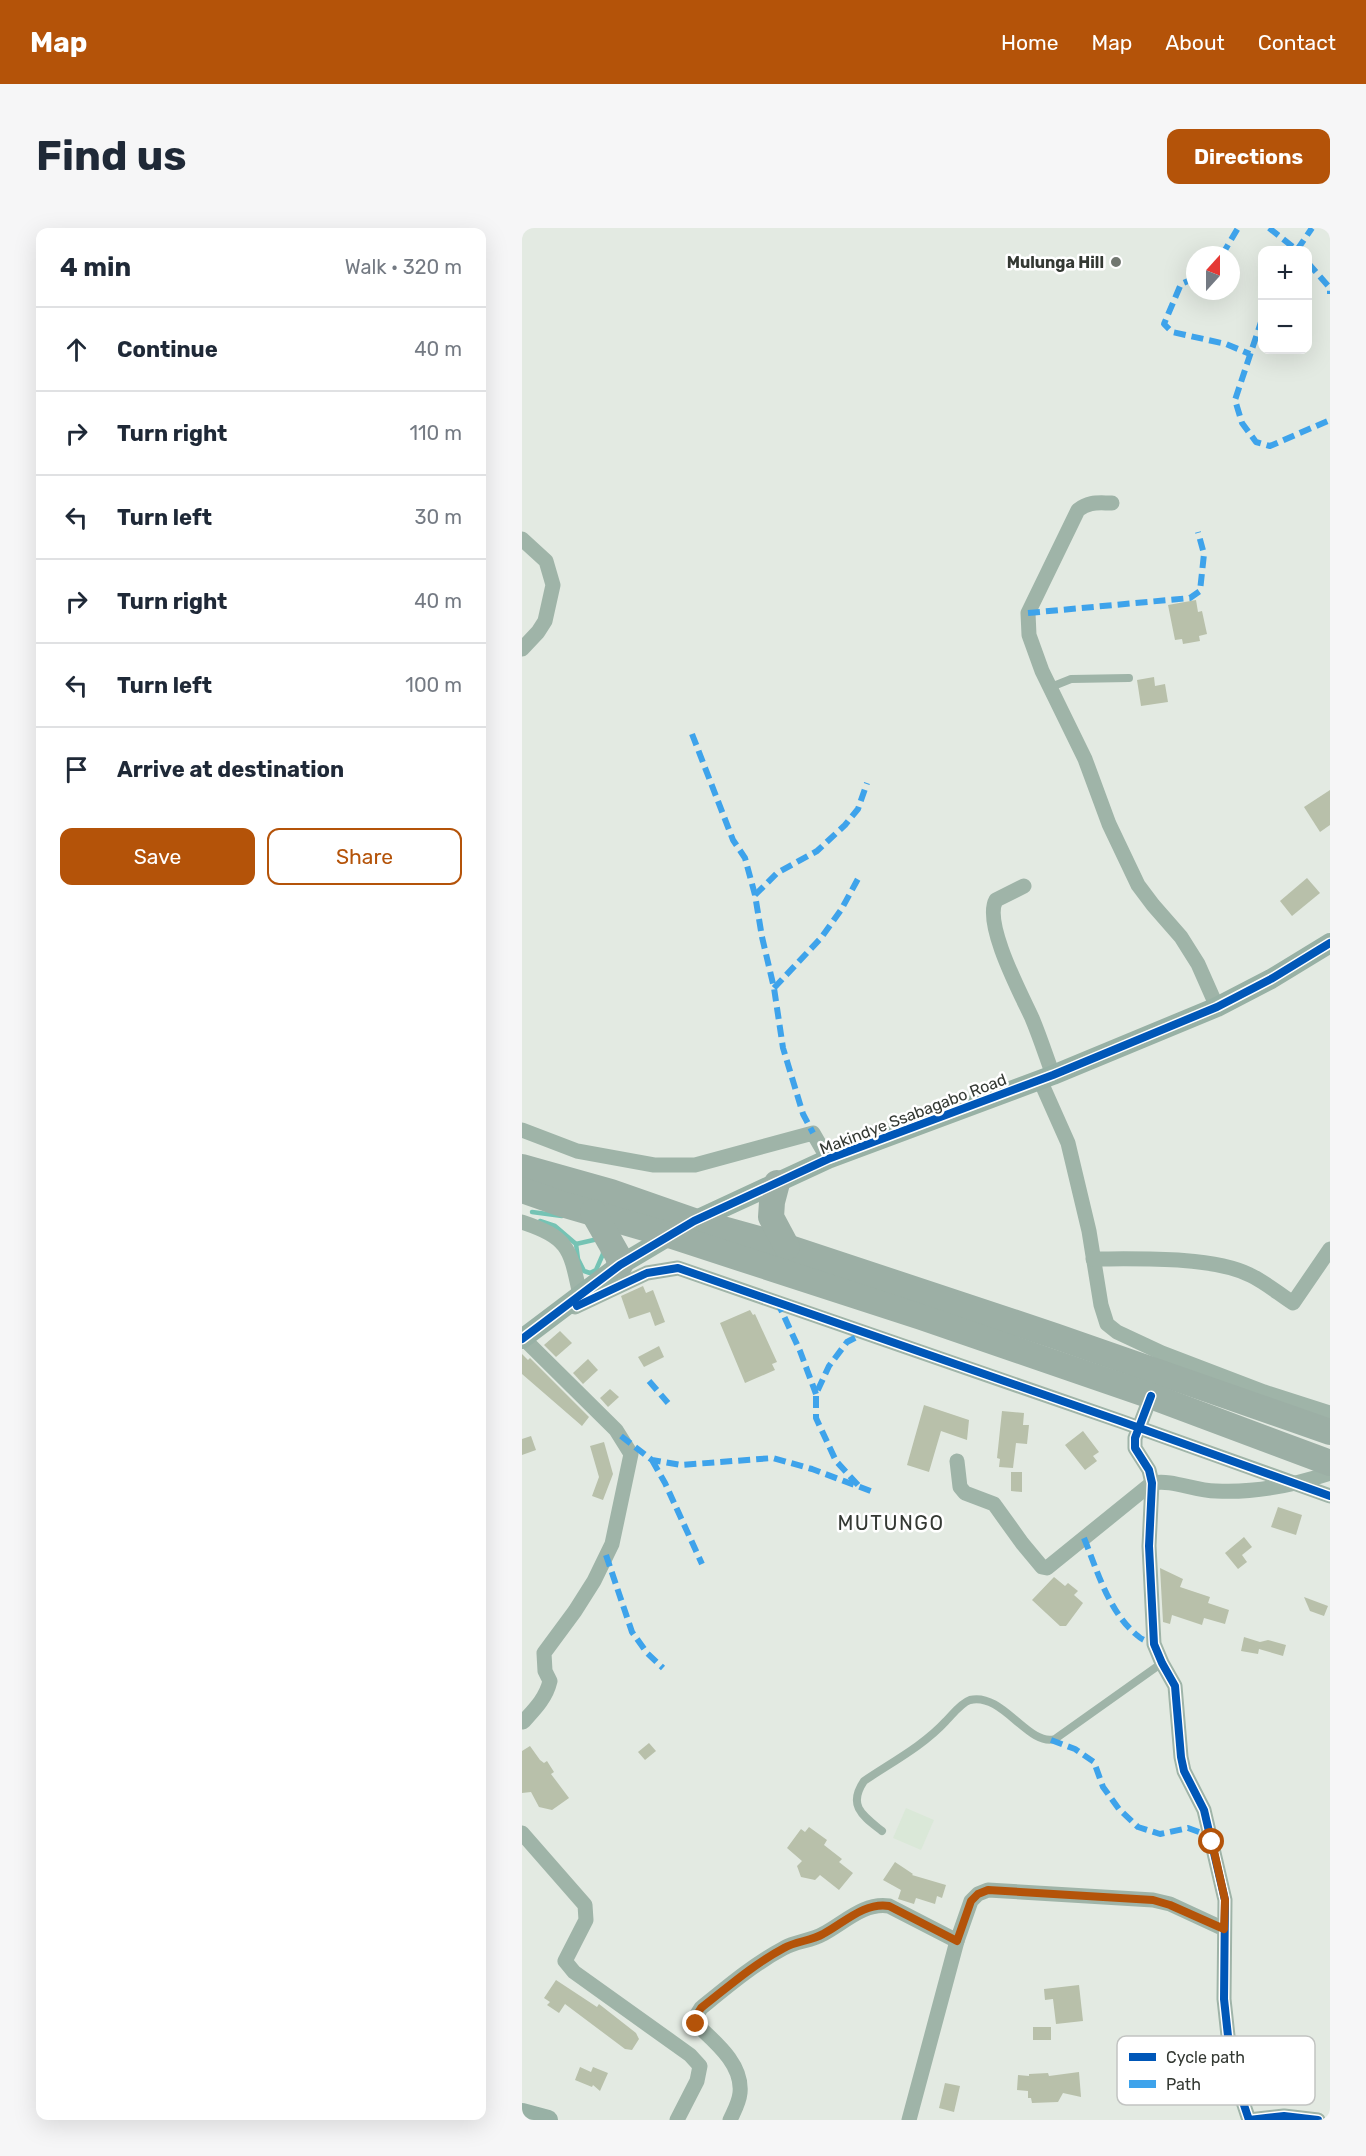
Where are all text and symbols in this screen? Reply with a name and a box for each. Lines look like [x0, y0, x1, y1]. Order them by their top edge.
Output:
text: Map [30, 26, 87, 59]
text: Home [1001, 30, 1058, 55]
text: Map [1091, 30, 1132, 55]
text: About [1165, 30, 1225, 55]
text: Contact [1258, 30, 1336, 55]
button: Directions [1167, 129, 1330, 184]
text: Find us [36, 131, 187, 181]
north arrow [1186, 246, 1240, 300]
map controls [1258, 246, 1312, 354]
button: + [1258, 246, 1312, 300]
text: 4 min [60, 252, 131, 283]
place label: Mulunga Hill [1007, 253, 1104, 272]
text: Walk · 320 m [345, 255, 462, 279]
marker: Mulunga Hill [1109, 255, 1123, 269]
button: − [1258, 300, 1312, 354]
icon: ahead [60, 333, 93, 366]
text: Continue [117, 336, 218, 363]
text: 40 m [414, 337, 462, 361]
icon: right [60, 417, 93, 450]
text: Turn right [117, 420, 227, 447]
text: 110 m [410, 421, 462, 445]
icon: left [60, 501, 93, 534]
text: Turn left [117, 504, 212, 531]
text: 30 m [415, 505, 462, 529]
icon: right [60, 585, 93, 618]
text: Turn right [117, 588, 227, 615]
text: 40 m [414, 589, 462, 613]
icon: left [60, 669, 93, 702]
text: Turn left [117, 672, 212, 699]
text: 100 m [405, 673, 462, 697]
icon: arrive [60, 753, 93, 786]
text: Arrive at destination [117, 756, 344, 783]
button: Save [60, 828, 255, 885]
button: Share [267, 828, 462, 885]
street label: Makindye Ssabagabo Road [817, 1070, 1009, 1158]
district label: MUTUNGO [837, 1511, 945, 1535]
route start [1198, 1828, 1224, 1854]
route end [682, 2010, 708, 2036]
legend [1117, 2036, 1315, 2105]
text: Cycle path [1166, 2048, 1245, 2067]
text: Path [1166, 2075, 1201, 2094]

